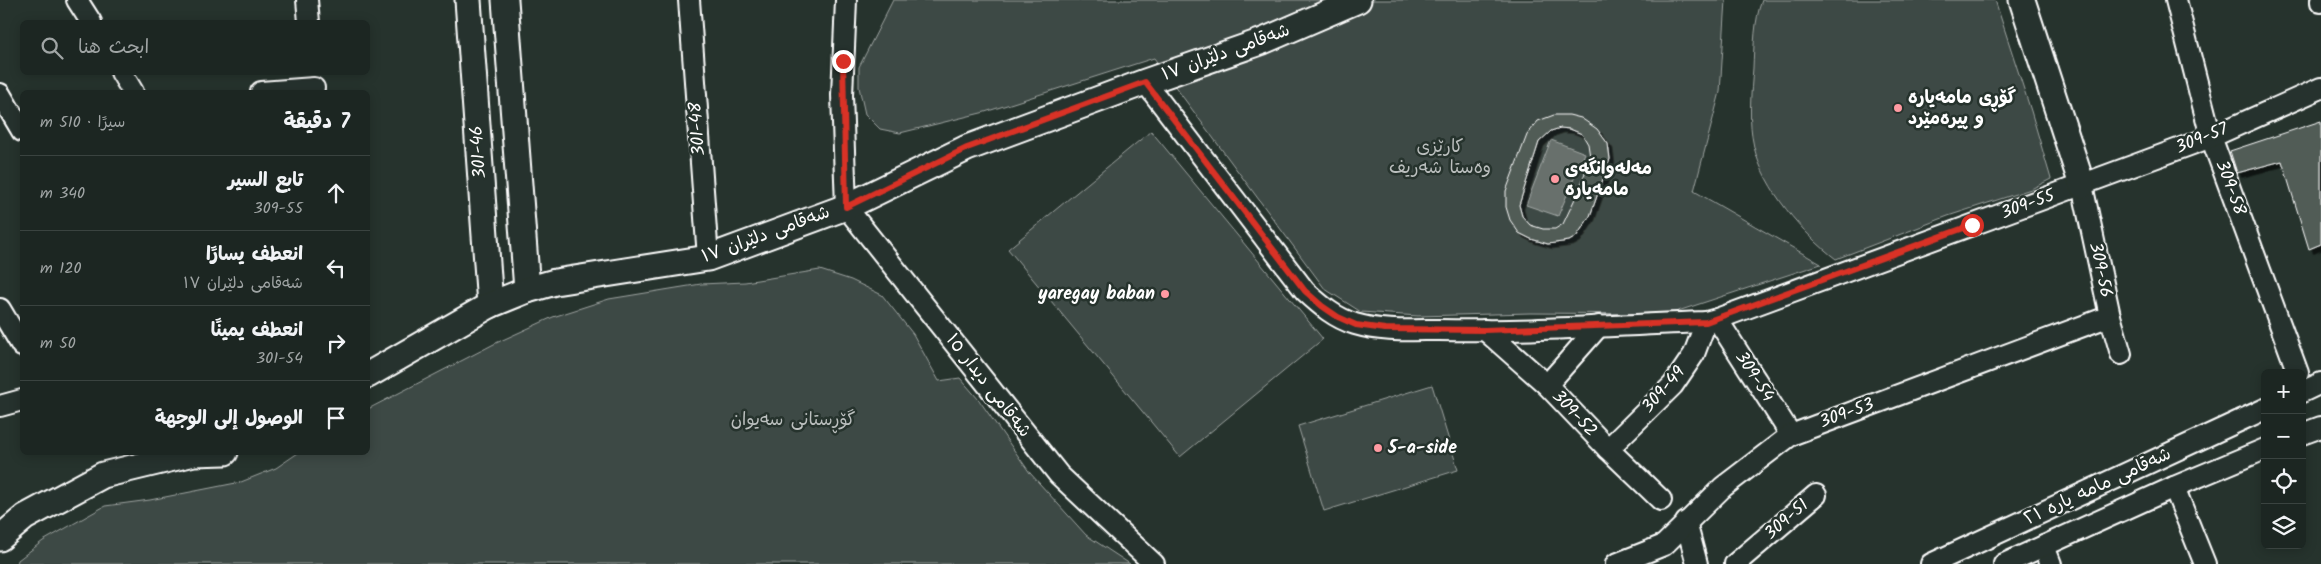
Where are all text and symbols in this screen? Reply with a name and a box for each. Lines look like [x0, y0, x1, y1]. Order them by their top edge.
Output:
street label: شەقامی دلێران ١٧ [1158, 16, 1294, 90]
search box [20, 20, 370, 75]
text: ابحث هنا [78, 33, 149, 63]
icon: search [38, 34, 66, 62]
route end [832, 50, 855, 73]
place label: گۆڕی مامەیارە و پیرەمێرد [1908, 84, 2016, 134]
street label: 301-48 [682, 101, 714, 157]
marker: گۆڕی مامەیارە و پیرەمێرد [1892, 102, 1904, 114]
text: 7 دقيقة [284, 106, 350, 139]
text: سيرًا · 510 m [40, 110, 125, 135]
street label: 309-57 [2171, 115, 2233, 163]
street label: 301-46 [463, 124, 495, 180]
park label: کارێزی وەستا شەریف [1389, 133, 1491, 183]
place label: مەلەوانگەی مامەیارە [1565, 155, 1652, 205]
street label: 309-58 [2207, 156, 2253, 220]
text: تابع السير [228, 166, 303, 196]
marker: مەلەوانگەی مامەیارە [1549, 173, 1561, 185]
icon: ahead [322, 179, 350, 207]
text: 340 m [40, 181, 85, 206]
street label: 309-55 [1997, 181, 2060, 228]
text: 309-55 [254, 196, 303, 221]
street label: شەقامی دلێران ١٧ [698, 198, 834, 272]
route start [1961, 214, 1984, 237]
text: انعطف يسارًا [206, 240, 303, 270]
street label: 309-56 [2080, 240, 2120, 300]
icon: left [322, 254, 350, 282]
text: 120 m [40, 256, 82, 281]
text: شەقامی دلێران ١٧ [183, 271, 303, 296]
place label: yaregay baban [1037, 280, 1155, 309]
marker: yaregay baban [1159, 288, 1171, 300]
text: انعطف يمينًا [211, 316, 303, 346]
street label: شەقامی دیدار ١٥ [938, 328, 1038, 444]
icon: right [322, 329, 350, 357]
text: 50 m [40, 331, 76, 356]
text: 301-54 [256, 346, 303, 371]
street label: 309-54 [1727, 346, 1781, 408]
street label: 309-49 [1635, 360, 1693, 420]
map controls [2261, 369, 2306, 549]
button: + [2261, 369, 2306, 414]
street label: 309-52 [1544, 383, 1604, 445]
street label: 309-53 [1816, 391, 1878, 437]
text: الوصول إلى الوجهة [155, 404, 303, 434]
icon: arrive [322, 404, 350, 432]
park label: گۆڕستانی سەیوان [731, 406, 856, 435]
button: − [2261, 414, 2306, 459]
place label: 5-a-side [1387, 434, 1457, 463]
street label: شەقامی مامە یارە ٢١ [2020, 440, 2176, 534]
marker: 5-a-side [1372, 442, 1384, 454]
button: locate [2261, 459, 2306, 504]
street label: 309-51 [1758, 492, 1816, 548]
button: layers [2261, 504, 2306, 549]

